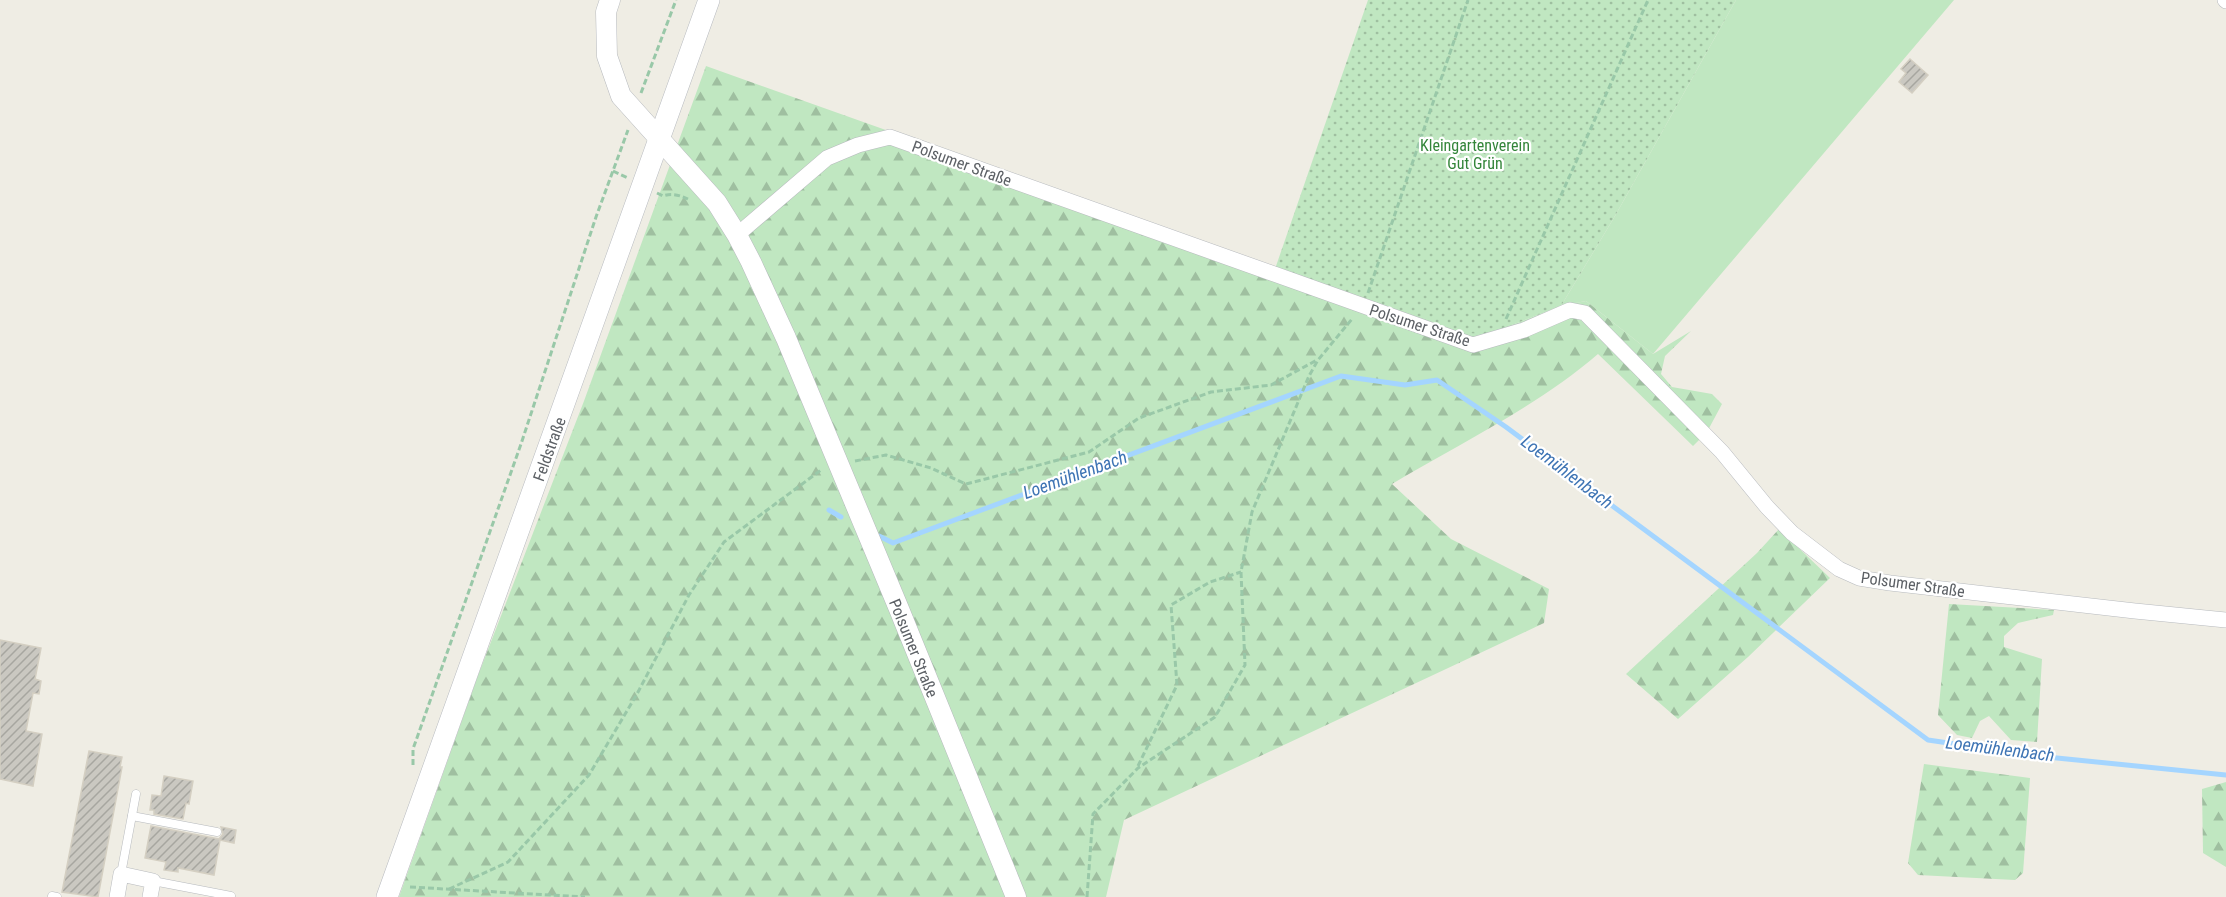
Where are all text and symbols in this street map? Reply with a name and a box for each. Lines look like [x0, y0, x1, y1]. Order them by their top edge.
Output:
park label: Kleingartenverein Gut Grün [1420, 136, 1530, 173]
street label: Polsumer Straße [909, 137, 1014, 190]
street label: Polsumer Straße [1367, 300, 1473, 351]
street label: Feldstraße [529, 415, 570, 484]
water label: Loemühlenbach [1517, 430, 1617, 513]
water label: Loemühlenbach [1020, 446, 1130, 503]
street label: Polsumer Straße [1860, 568, 1966, 601]
street label: Polsumer Straße [885, 596, 942, 700]
water label: Loemühlenbach [1944, 731, 2056, 766]

